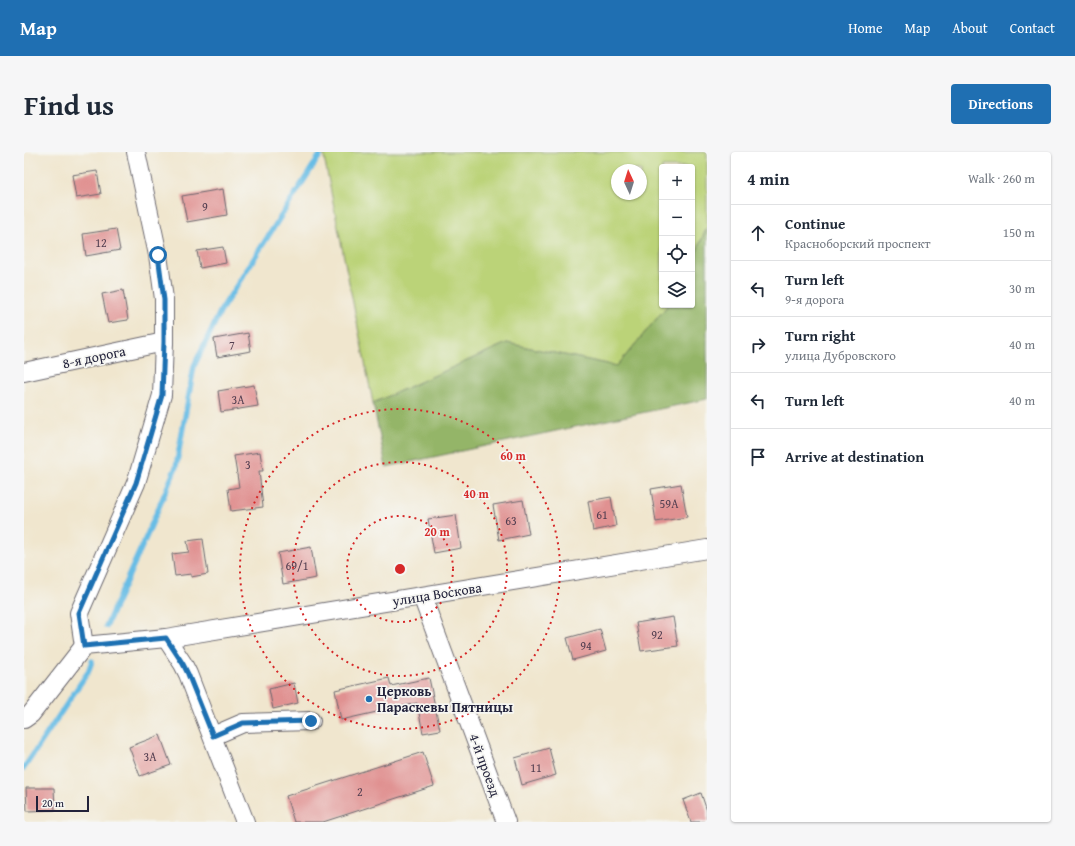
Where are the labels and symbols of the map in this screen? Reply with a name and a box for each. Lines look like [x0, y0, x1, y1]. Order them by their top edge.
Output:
north arrow [611, 164, 647, 200]
house number: 9 [202, 198, 208, 215]
house number: 12 [95, 234, 107, 251]
route start [149, 246, 167, 264]
house number: 7 [229, 337, 235, 354]
street label: 8-я дорога [61, 341, 128, 373]
house number: 3А [231, 391, 245, 408]
text: 60 m [500, 447, 526, 464]
house number: 3 [245, 456, 251, 473]
text: 40 m [463, 485, 489, 502]
house number: 59А [660, 495, 679, 512]
house number: 61 [596, 506, 608, 523]
house number: 63 [505, 512, 517, 529]
text: 20 m [424, 523, 450, 540]
house number: 69/1 [286, 557, 309, 574]
centre of rings [393, 562, 407, 576]
street label: улица Воскова [390, 577, 483, 611]
house number: 92 [651, 626, 663, 643]
house number: 94 [580, 637, 592, 654]
place label: Церковь Параскевы Пятницы [377, 681, 513, 717]
marker: Церковь Параскевы Пятницы [364, 694, 374, 704]
route end [302, 712, 320, 730]
street label: 4-й проезд [464, 731, 506, 800]
house number: 3А [143, 748, 157, 765]
house number: 11 [530, 759, 542, 776]
house number: 2 [357, 783, 363, 800]
scale bar [36, 794, 89, 813]

